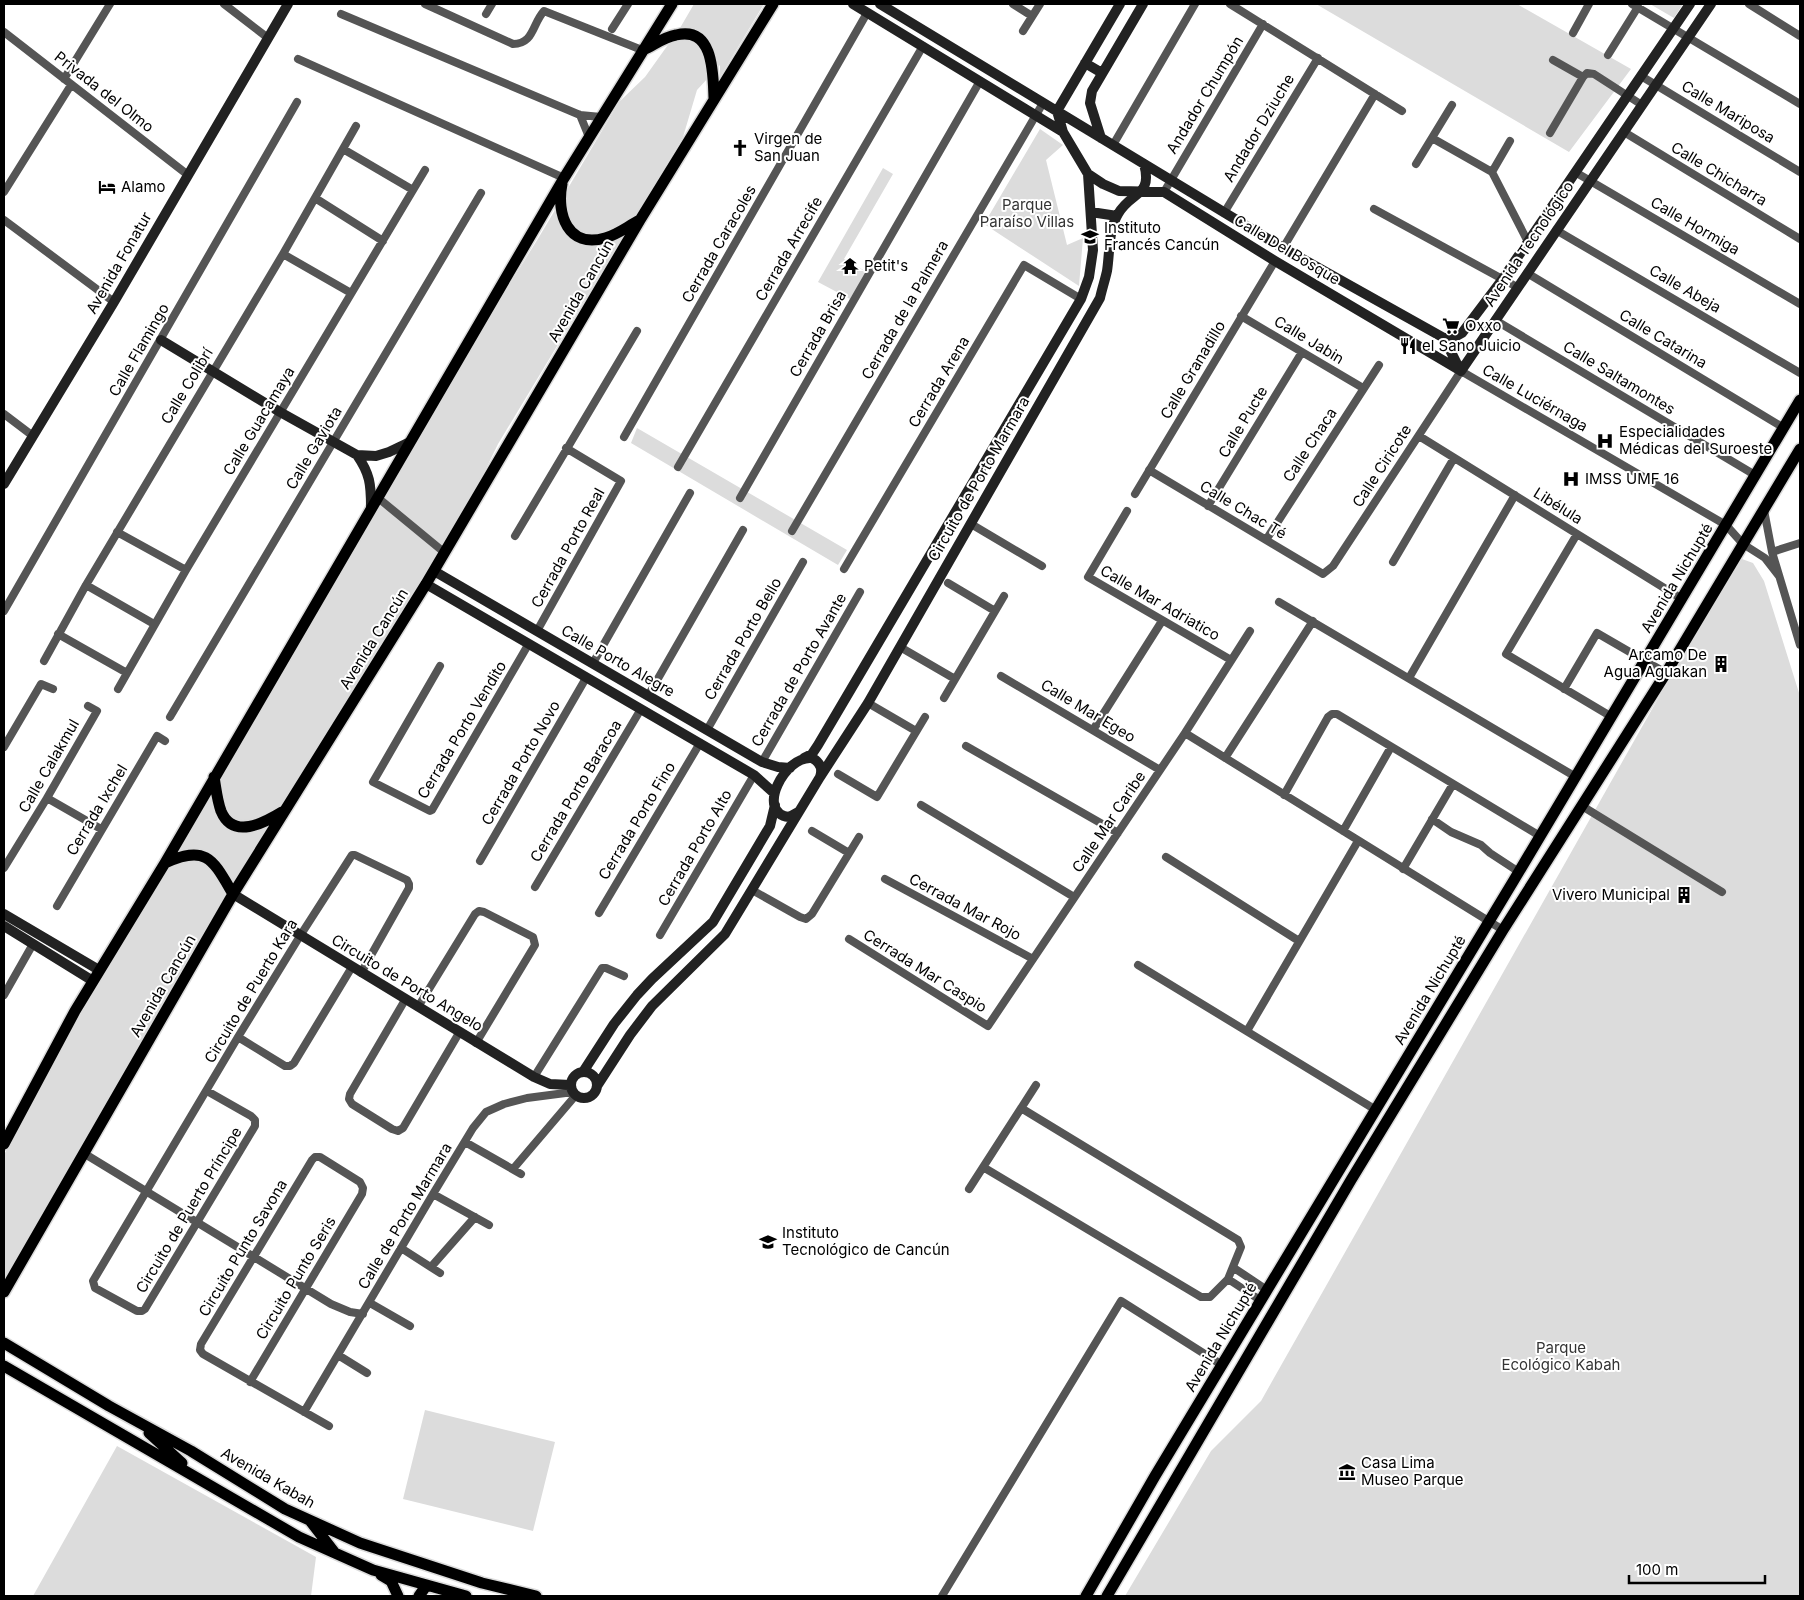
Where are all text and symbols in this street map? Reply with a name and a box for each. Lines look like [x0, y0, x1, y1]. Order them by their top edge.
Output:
street label: Andador Chumpón [1162, 33, 1247, 157]
street label: Privada del Olmo [51, 47, 158, 136]
street label: Andador Dziuche [1219, 70, 1298, 185]
street label: Calle Mariposa [1678, 76, 1778, 147]
place label: Virgen de San Juan [754, 129, 822, 165]
street label: Calle Chicharra [1668, 137, 1771, 210]
church icon: Virgen de San Juan [730, 138, 750, 158]
hotel icon: Alamo [97, 177, 117, 197]
place label: Alamo [121, 177, 166, 196]
street label: Avenida Tecnológico [1480, 177, 1578, 310]
street label: Cerrada Caracoles [677, 181, 760, 306]
street label: Calle Hormiga [1647, 192, 1743, 259]
street label: Cerrada Arrecife [751, 193, 826, 305]
park label: Parque Paraíso Villas [980, 195, 1074, 231]
street label: Avenida Fonatur [82, 208, 156, 317]
street label: Calle Del Bosque [1231, 210, 1344, 289]
place label: Instituto Francés Cancún [1104, 218, 1219, 254]
school or university icon: Instituto Francés Cancún [1080, 227, 1100, 247]
street label: Avenida Cancún [544, 236, 618, 345]
street label: Cerrada de la Palmera [857, 237, 952, 383]
temple icon: Petit's [840, 256, 860, 276]
place label: Petit's [864, 256, 908, 275]
street label: Calle Abeja [1646, 260, 1725, 317]
street label: Cerrada Brisa [785, 287, 850, 381]
street label: Calle Flamingo [104, 300, 173, 400]
street label: Calle Catarina [1616, 305, 1711, 372]
street label: Calle Jabin [1271, 311, 1348, 368]
supermarket icon: Oxxo [1441, 316, 1461, 336]
place label: Oxxo [1465, 316, 1502, 335]
street label: Calle Granadillo [1156, 317, 1229, 422]
street label: Cerrada Arena [904, 333, 973, 431]
restaurant icon: el Sano Juicio [1398, 336, 1418, 356]
place label: el Sano Juicio [1422, 336, 1521, 355]
street label: Calle Saltamontes [1560, 337, 1679, 419]
street label: Calle Colibrí [156, 344, 217, 427]
street label: Calle Luciérnaga [1479, 360, 1591, 435]
street label: Calle Guacamaya [219, 363, 298, 479]
street label: Calle Pucte [1214, 383, 1271, 461]
street label: Circuito de Porto Marmara [924, 393, 1034, 564]
street label: Calle Gaviota [281, 403, 346, 493]
street label: Calle Chaca [1278, 404, 1341, 486]
street label: Calle Ciricote [1348, 421, 1415, 511]
place label: Especialidades Médicas del Suroeste [1619, 422, 1772, 458]
hospital icon: Especialidades Médicas del Suroeste [1595, 431, 1615, 451]
hospital icon: IMSS UMF 16 [1561, 469, 1581, 489]
place label: IMSS UMF 16 [1585, 469, 1679, 488]
street label: Calle Chac Té [1196, 476, 1290, 543]
street label: Libélula [1530, 483, 1586, 528]
street label: Cerrada Porto Real [527, 484, 608, 611]
street label: Avenida Nichupté [1636, 520, 1717, 636]
street label: Calle Mar Adriatico [1097, 561, 1223, 645]
street label: Cerrada Porto Bello [700, 574, 785, 704]
street label: Avenida Cancún [335, 585, 412, 693]
street label: Cerrada de Porto Avante [747, 589, 850, 750]
street label: Calle Porto Alegre [558, 620, 678, 701]
place label: Arcamo De Agua Aguakan [1604, 645, 1707, 681]
building icon: Arcamo De Agua Aguakan [1711, 654, 1731, 674]
street label: Cerrada Porto Vendito [413, 657, 510, 802]
street label: Calle Mar Egeo [1037, 675, 1139, 746]
street label: Cerrada Porto Novo [477, 697, 564, 829]
street label: Calle Calakmul [14, 716, 83, 816]
street label: Cerrada Porto Baracoa [526, 716, 626, 865]
street label: Cerrada Porto Fino [594, 758, 679, 883]
street label: Cerrada Ixchel [62, 761, 131, 859]
street label: Calle Mar Caribe [1068, 767, 1150, 876]
street label: Cerrada Porto Alto [653, 786, 736, 910]
street label: Cerrada Mar Rojo [906, 869, 1025, 944]
place label: Vivero Municipal [1552, 885, 1670, 904]
building icon: Vivero Municipal [1674, 885, 1694, 905]
street label: Circuito de Puerto Kara [200, 915, 301, 1066]
street label: Cerrada Mar Caspio [860, 925, 991, 1016]
street label: Circuito de Porto Angelo [328, 930, 486, 1035]
street label: Avenida Cancún [126, 931, 200, 1040]
street label: Avenida Nichupté [1389, 932, 1470, 1048]
street label: Circuito de Puerto Príncipe [131, 1123, 246, 1296]
street label: Calle de Porto Marmara [353, 1139, 456, 1292]
street label: Circuito Punto Savona [194, 1176, 291, 1320]
street label: Circuito Punto Seris [251, 1213, 340, 1343]
place label: Instituto Tecnológico de Cancún [782, 1223, 950, 1259]
school or university icon: Instituto Tecnológico de Cancún [758, 1232, 778, 1252]
street label: Avenida Nichupté [1180, 1279, 1261, 1395]
park label: Parque Ecológico Kabah [1502, 1338, 1620, 1374]
street label: Avenida Kabah [218, 1443, 319, 1512]
place label: Casa Lima Museo Parque [1361, 1453, 1464, 1489]
museum icon: Casa Lima Museo Parque [1337, 1462, 1357, 1482]
scale bar [1629, 1552, 1765, 1584]
text: 100 m [1636, 1560, 1678, 1579]

